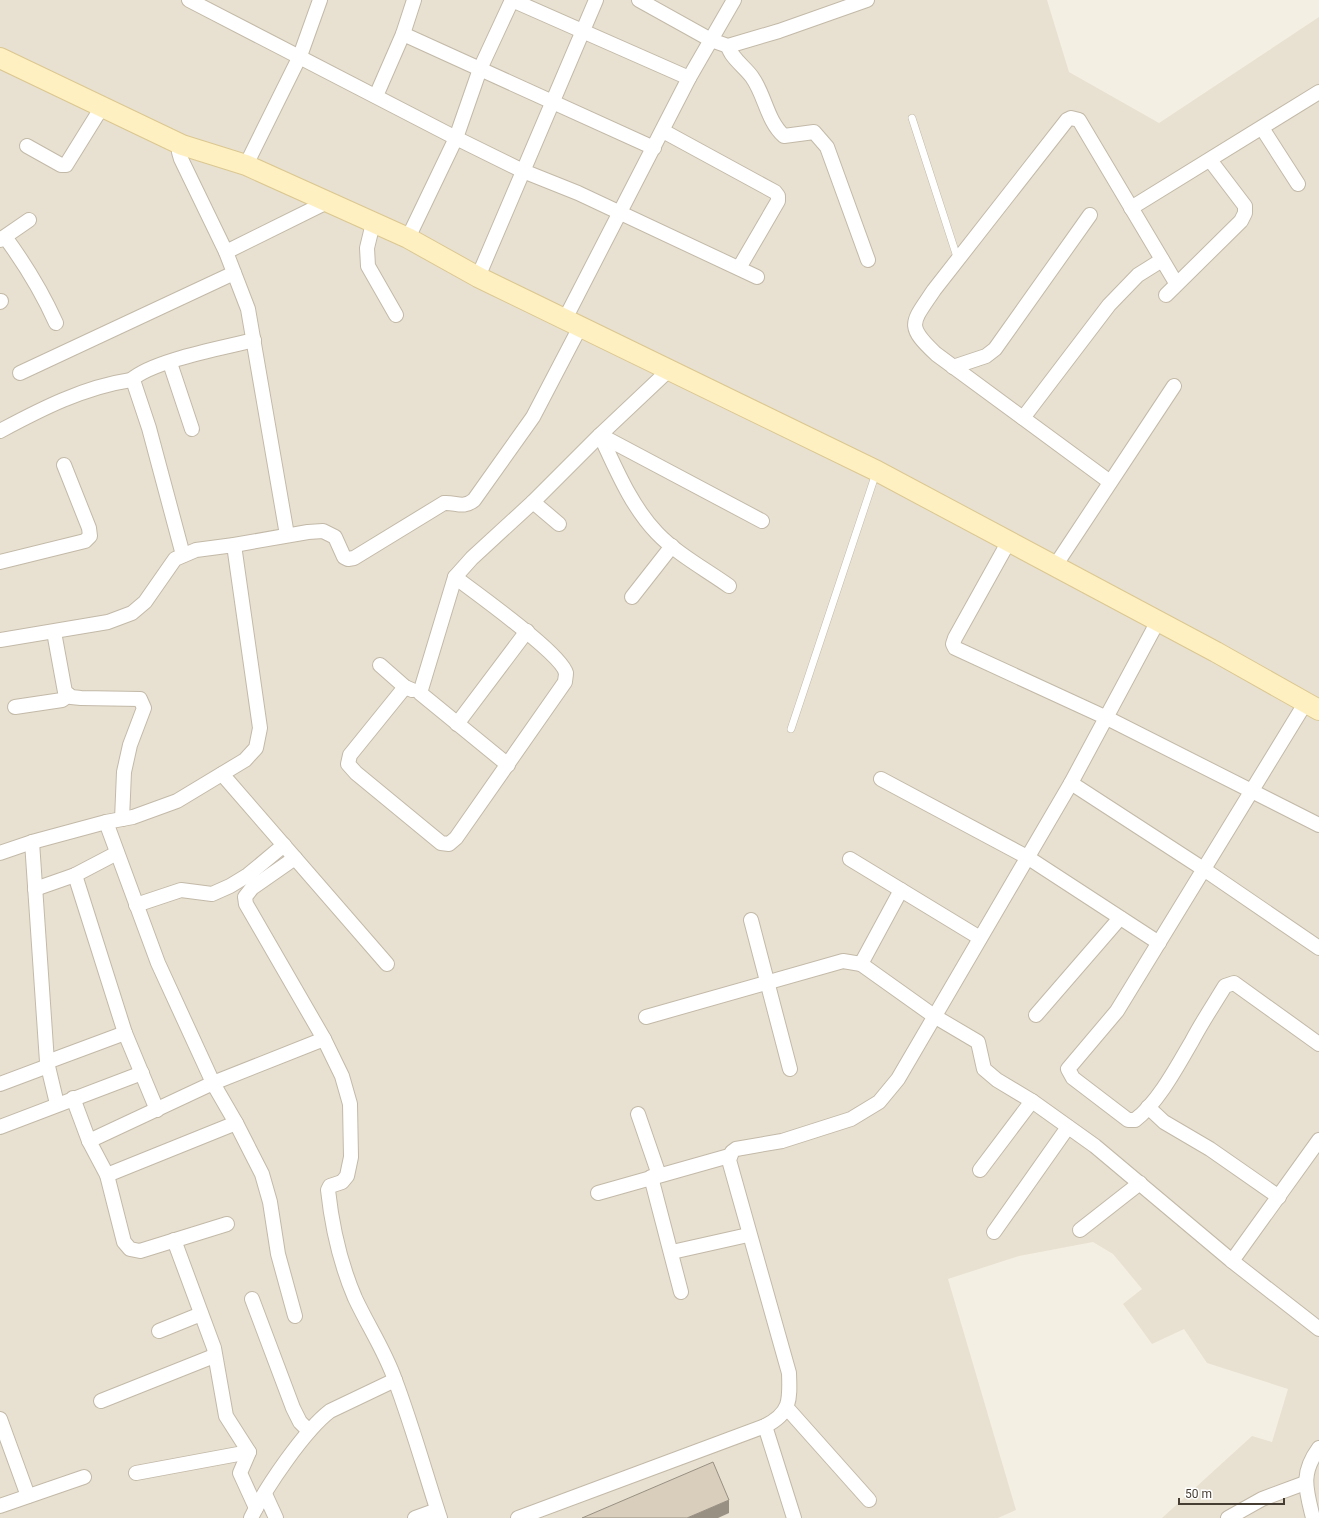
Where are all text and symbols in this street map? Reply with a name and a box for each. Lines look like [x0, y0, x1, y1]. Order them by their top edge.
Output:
scale bar [1179, 1480, 1284, 1506]
text: 50 m [1185, 1487, 1212, 1501]

